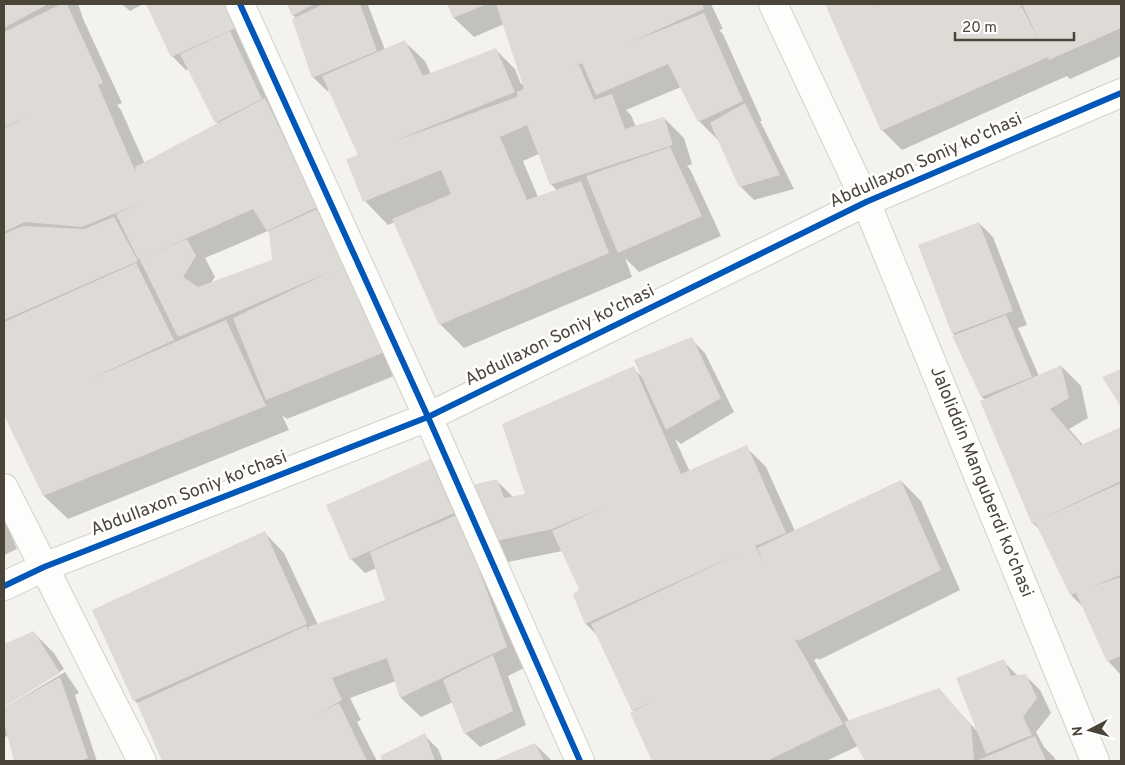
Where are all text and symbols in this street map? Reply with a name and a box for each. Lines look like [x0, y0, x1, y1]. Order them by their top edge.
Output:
scale bar [955, 10, 1074, 42]
text: 20 m [962, 19, 997, 38]
street label: Abdullaxon Soniy ko'chasi [826, 108, 1026, 214]
street label: Abdullaxon Soniy ko'chasi [461, 280, 659, 392]
street label: Jaloliddin Manguberdi ko'chasi [924, 363, 1038, 601]
street label: Abdullaxon Soniy ko'chasi [87, 446, 291, 542]
north arrow [1065, 705, 1115, 755]
text: N [1070, 725, 1088, 737]

